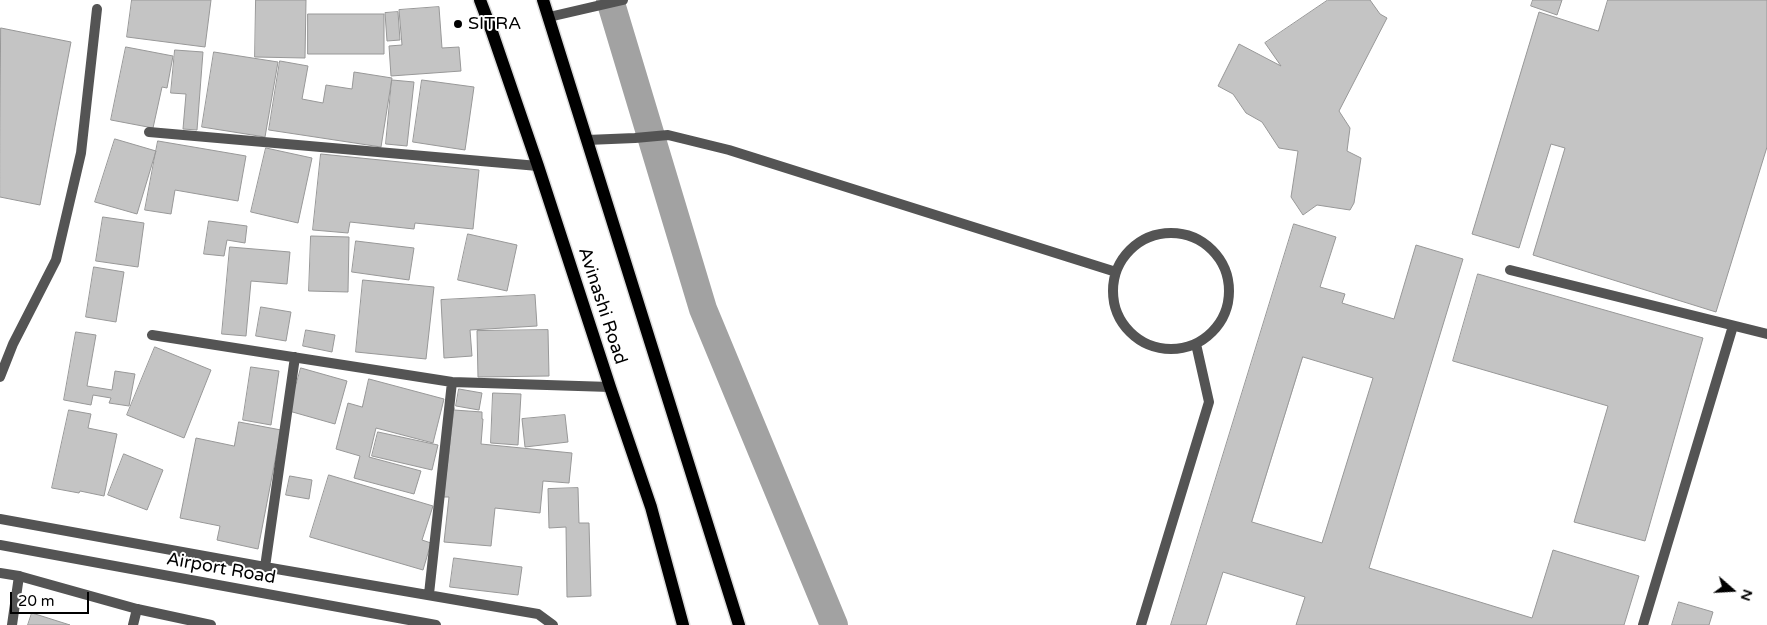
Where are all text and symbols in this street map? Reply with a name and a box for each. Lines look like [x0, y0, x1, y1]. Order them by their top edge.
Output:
place label: SITRA [468, 13, 521, 35]
marker: SITRA [452, 18, 464, 30]
street label: Avinashi Road [573, 245, 631, 367]
street label: Airport Road [165, 549, 277, 589]
north arrow [1707, 565, 1757, 615]
scale bar [12, 582, 91, 614]
text: N [1737, 587, 1757, 603]
text: 20 m [18, 592, 55, 610]

